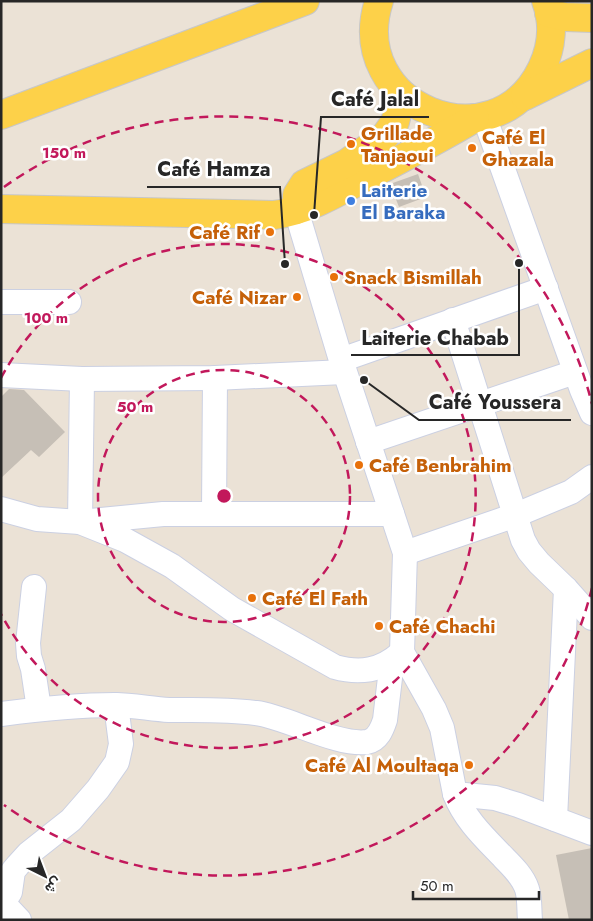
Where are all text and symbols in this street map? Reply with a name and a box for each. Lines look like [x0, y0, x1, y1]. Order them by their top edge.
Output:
callout: Café Jalal [321, 82, 429, 117]
text: Café Jalal [331, 85, 419, 114]
place label: Grillade Tanjaoui [361, 120, 434, 169]
place label: Café El Ghazala [482, 124, 554, 173]
marker: Grillade Tanjaoui [345, 138, 357, 150]
text: 150 m [42, 142, 86, 164]
marker: Café El Ghazala [466, 142, 478, 154]
callout: Café Hamza [147, 152, 280, 187]
text: Café Hamza [157, 155, 271, 184]
place label: Laiterie El Baraka [361, 177, 445, 226]
marker: Laiterie El Baraka [345, 195, 357, 207]
place label: Café Rif [189, 219, 261, 246]
marker: Café Rif [264, 226, 276, 238]
place label: Snack Bismillah [344, 264, 482, 291]
marker: Snack Bismillah [328, 271, 340, 283]
place label: Café Nizar [192, 284, 287, 311]
marker: Café Nizar [291, 291, 303, 303]
text: 100 m [24, 307, 68, 329]
callout: Laiterie Chabab [351, 320, 519, 355]
text: Laiterie Chabab [361, 324, 509, 353]
callout: Café Youssera [419, 385, 571, 420]
text: Café Youssera [429, 388, 561, 417]
text: 50 m [117, 396, 153, 418]
place label: Café Benbrahim [369, 452, 512, 479]
marker: Café Benbrahim [353, 459, 365, 471]
centre of rings [215, 487, 233, 505]
place label: Café El Fath [262, 585, 368, 612]
marker: Café El Fath [246, 592, 258, 604]
place label: Café Chachi [389, 613, 496, 640]
marker: Café Chachi [373, 620, 385, 632]
place label: Café Al Moultaqa [305, 752, 459, 779]
marker: Café Al Moultaqa [463, 759, 475, 771]
north arrow [20, 851, 70, 901]
scale bar [413, 868, 539, 900]
text: ش [41, 873, 67, 899]
text: 50 m [420, 875, 454, 897]

